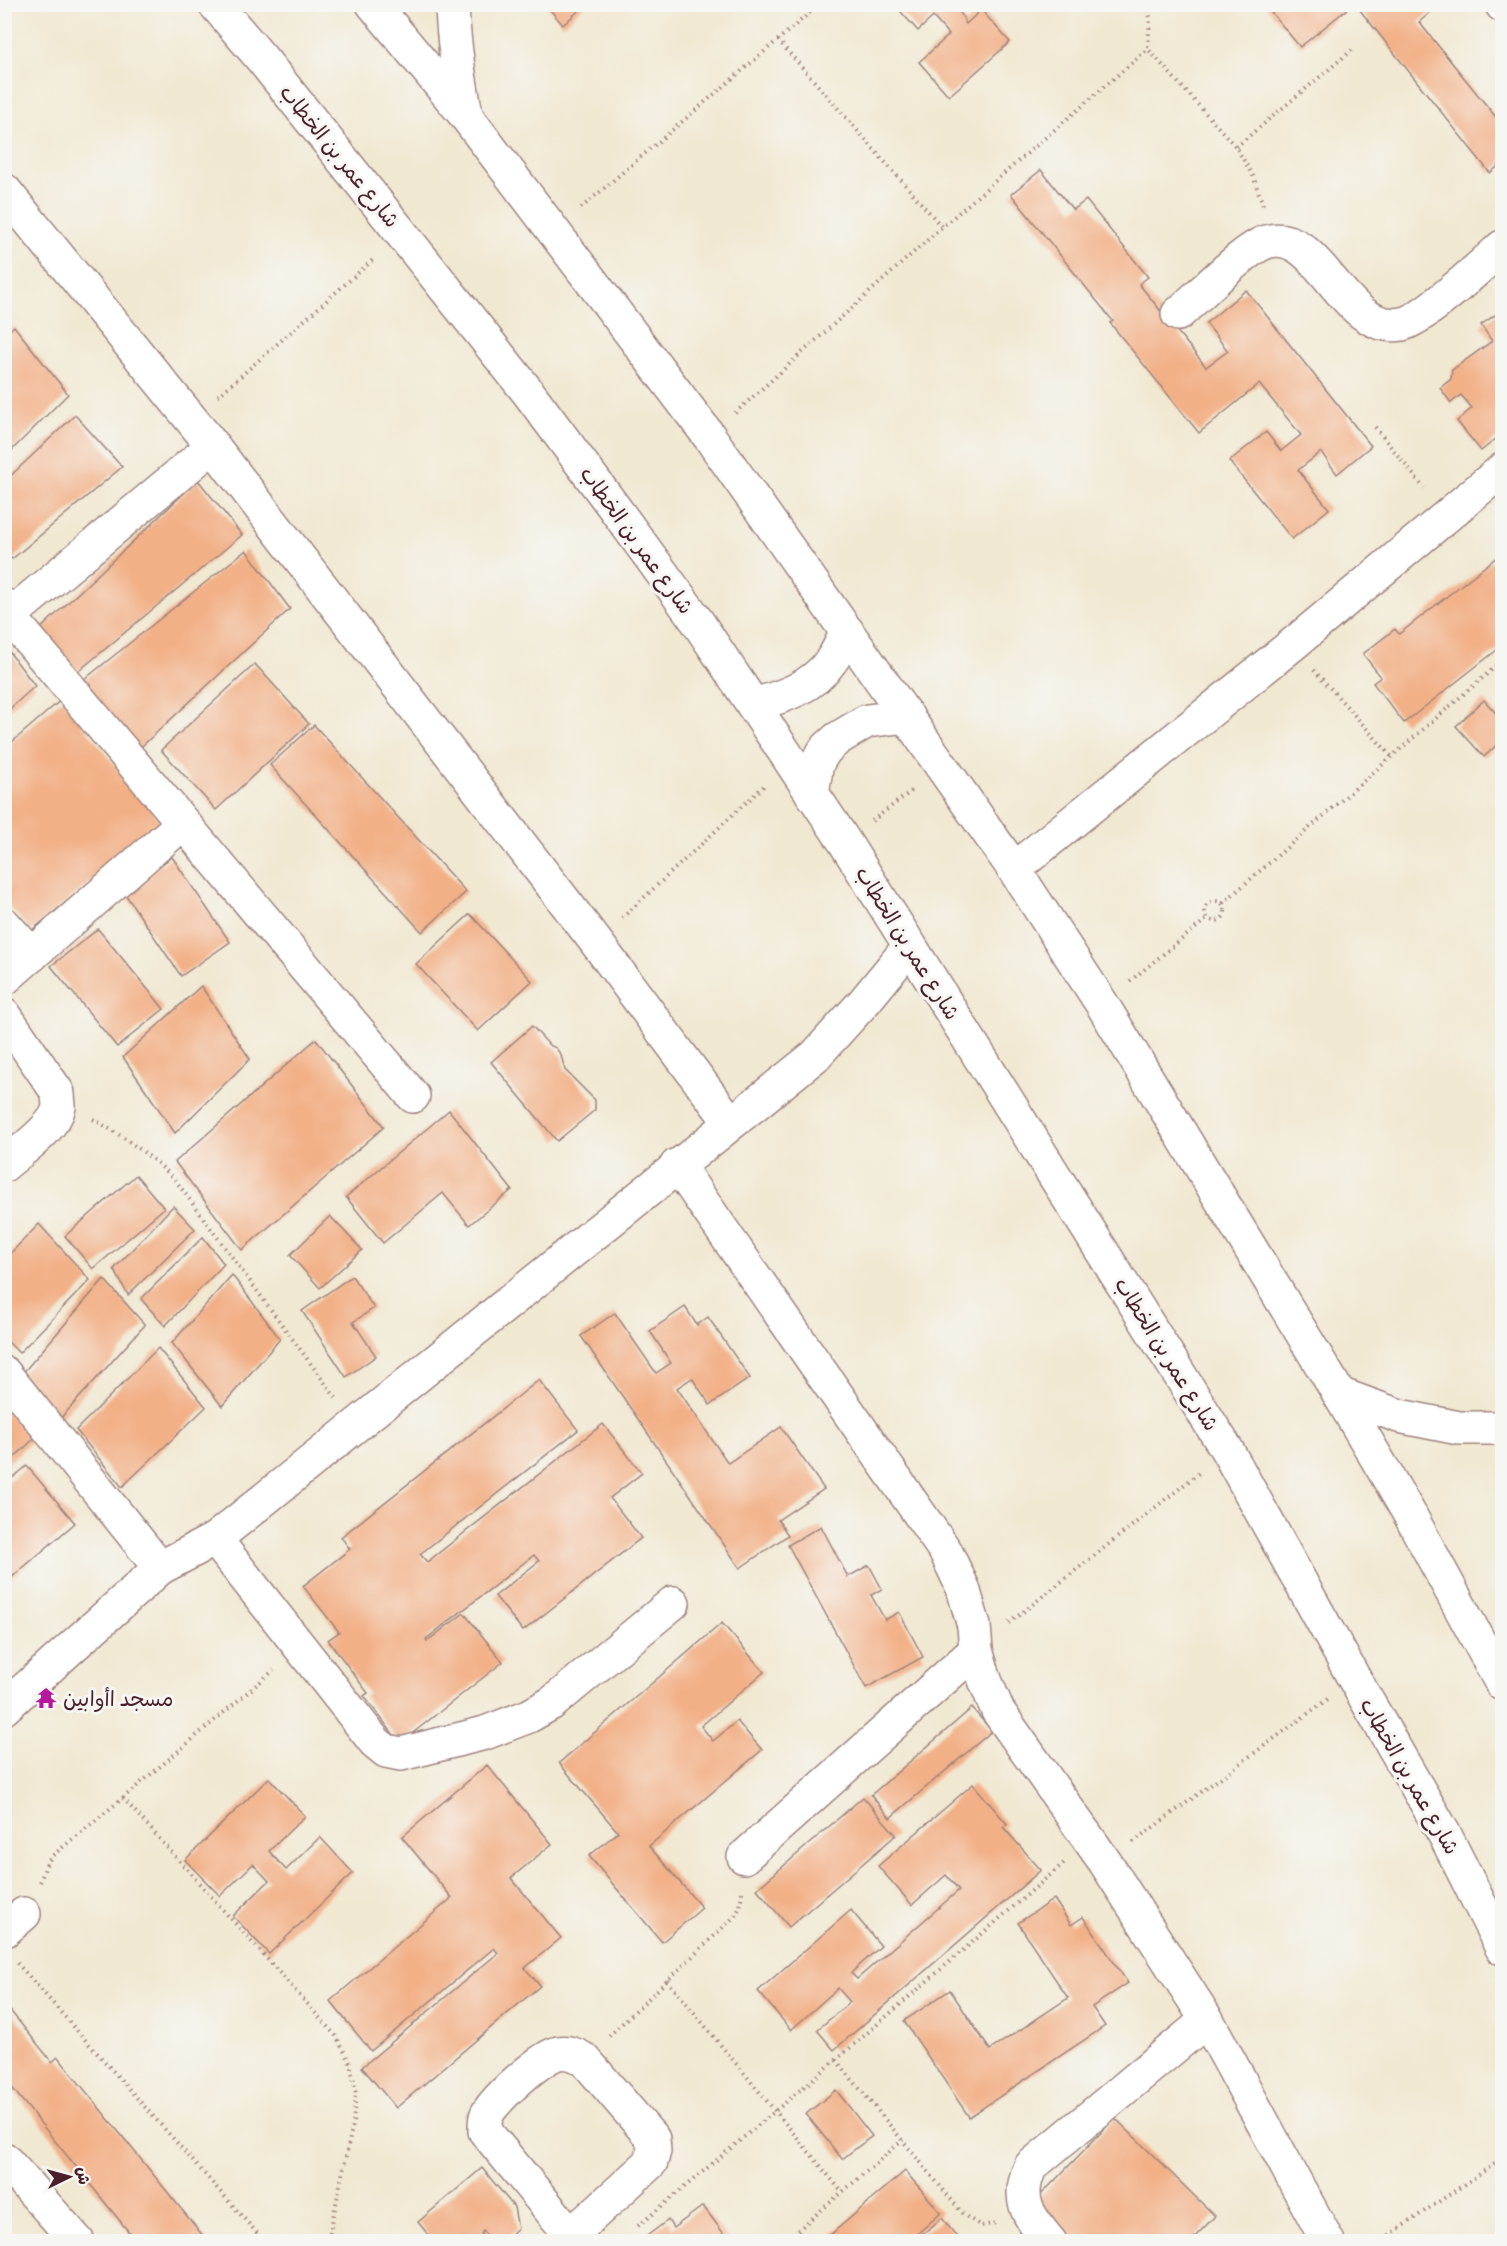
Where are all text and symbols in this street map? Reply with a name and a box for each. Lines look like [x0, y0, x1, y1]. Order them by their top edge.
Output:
street label: شارع عمر بن الخطاب [273, 80, 405, 234]
street label: شارع عمر بن الخطاب [573, 461, 699, 620]
street label: شارع عمر بن الخطاب [848, 862, 965, 1026]
street label: شارع عمر بن الخطاب [1107, 1273, 1224, 1437]
temple icon: مسجد اأوابين [34, 1686, 58, 1710]
place label: مسجد اأوابين [63, 1686, 174, 1713]
street label: شارع عمر بن الخطاب [1353, 1693, 1465, 1860]
north arrow [39, 2147, 99, 2207]
text: ش [73, 2166, 94, 2185]

